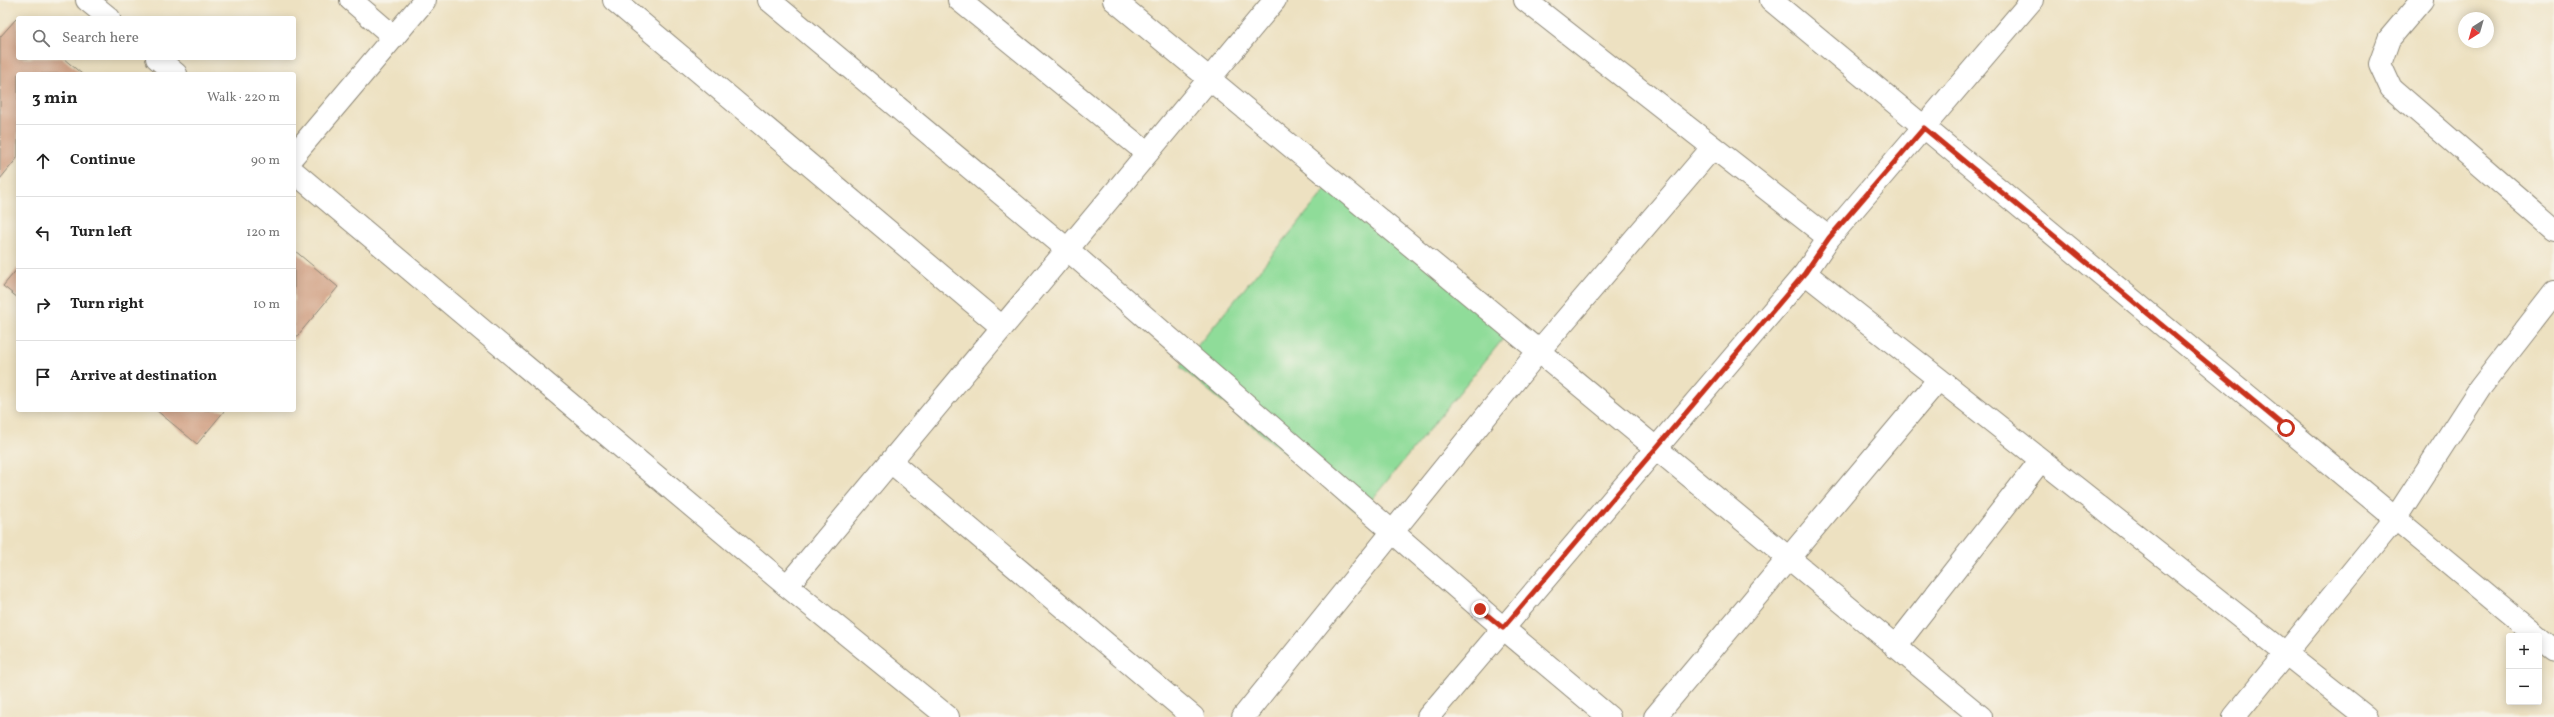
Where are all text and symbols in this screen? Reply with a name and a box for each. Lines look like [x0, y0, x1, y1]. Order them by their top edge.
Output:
north arrow [2458, 12, 2494, 48]
search box [16, 16, 296, 60]
icon: search [30, 27, 52, 49]
text: Search here [62, 28, 139, 49]
text: 3 min [32, 87, 78, 110]
text: Walk · 220 m [207, 89, 280, 107]
icon: ahead [32, 150, 54, 172]
text: Continue [70, 150, 135, 171]
text: 90 m [251, 152, 280, 170]
icon: left [32, 222, 54, 244]
text: Turn left [70, 222, 132, 243]
text: 120 m [246, 224, 280, 242]
icon: right [32, 294, 54, 316]
text: Turn right [70, 294, 144, 315]
text: 10 m [253, 296, 280, 314]
icon: arrive [32, 366, 54, 388]
text: Arrive at destination [70, 366, 217, 387]
route start [2277, 419, 2295, 437]
route end [1471, 600, 1489, 618]
map controls [2506, 633, 2542, 705]
button: + [2506, 633, 2542, 669]
button: − [2506, 669, 2542, 705]

